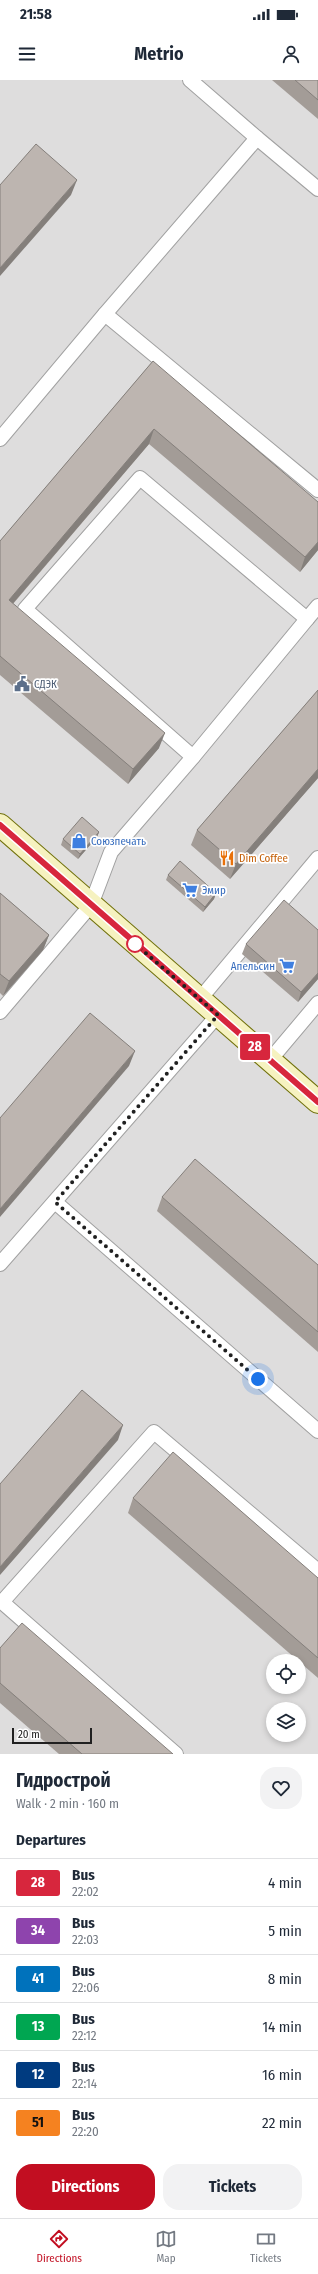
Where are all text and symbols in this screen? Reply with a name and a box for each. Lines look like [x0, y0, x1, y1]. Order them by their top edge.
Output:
text: 21:58 [20, 5, 52, 23]
icon: menu [16, 43, 38, 65]
text: Metrio [134, 43, 184, 65]
icon: person [280, 43, 302, 65]
public building icon: СДЭК [13, 675, 31, 693]
place label: СДЭК [34, 678, 57, 691]
shop icon: Союзпечать [70, 832, 88, 850]
place label: Союзпечать [91, 835, 146, 848]
restaurant icon: Dim Coffee [218, 849, 236, 867]
place label: Dim Coffee [239, 852, 288, 865]
supermarket icon: Эмир [181, 881, 199, 899]
place label: Эмир [202, 884, 226, 897]
unlabelled marker [126, 935, 144, 953]
supermarket icon: Апельсин [278, 957, 296, 975]
place label: Апельсин [231, 960, 275, 973]
line badge: 28 [237, 1034, 273, 1060]
text: 28 [248, 1038, 262, 1055]
your location [248, 1369, 268, 1389]
map controls [266, 1654, 306, 1742]
button: locate [266, 1654, 306, 1694]
button: layers [266, 1702, 306, 1742]
scale bar [12, 1726, 92, 1745]
text: 20 m [18, 1728, 40, 1741]
button: heart [260, 1767, 302, 1809]
text: Гидрострой [16, 1769, 111, 1792]
text: Walk · 2 min · 160 m [16, 1796, 119, 1811]
text: Departures [16, 1831, 86, 1849]
text: Bus [72, 1866, 95, 1884]
text: 28 [31, 1874, 45, 1891]
text: 4 min [268, 1874, 302, 1892]
text: 22:02 [72, 1884, 99, 1899]
text: Bus [72, 1914, 95, 1932]
text: 34 [31, 1922, 45, 1939]
text: 5 min [268, 1922, 302, 1940]
text: 22:03 [72, 1932, 99, 1947]
text: Bus [72, 1962, 95, 1980]
text: 41 [32, 1970, 44, 1987]
text: 8 min [268, 1970, 302, 1988]
text: 22:06 [72, 1980, 99, 1995]
text: Bus [72, 2010, 95, 2028]
text: 13 [32, 2018, 44, 2035]
text: 14 min [262, 2018, 302, 2036]
text: 22:12 [72, 2028, 97, 2043]
text: Bus [72, 2058, 95, 2076]
text: 12 [32, 2066, 44, 2083]
text: 16 min [262, 2066, 302, 2084]
text: 22:14 [72, 2076, 97, 2091]
text: Bus [72, 2106, 95, 2124]
text: 51 [32, 2114, 44, 2131]
text: 22 min [262, 2114, 302, 2132]
text: 22:20 [72, 2124, 99, 2139]
button: Directions [16, 2164, 155, 2210]
button: Tickets [163, 2164, 302, 2210]
tab: Directions [37, 2228, 82, 2265]
tab: Map [155, 2228, 177, 2265]
tab: Tickets [250, 2228, 281, 2265]

